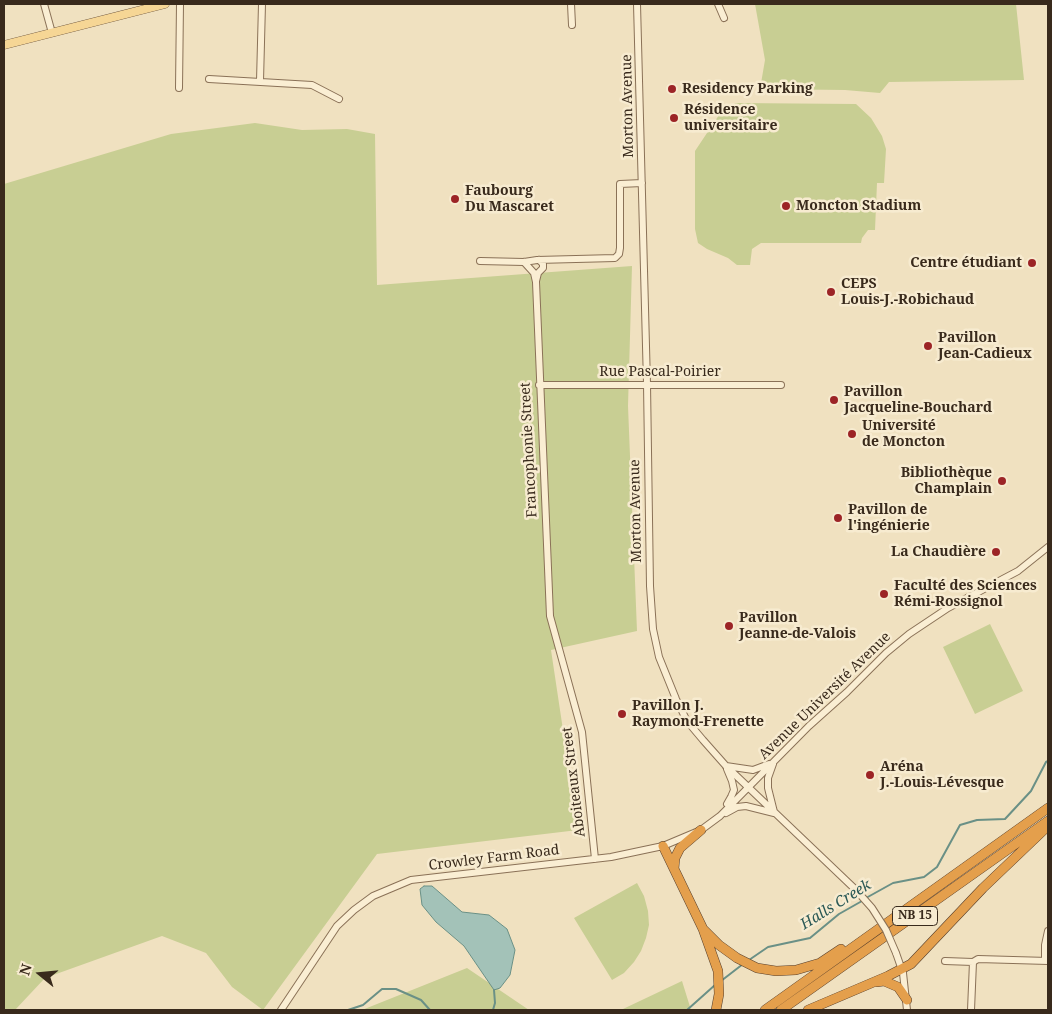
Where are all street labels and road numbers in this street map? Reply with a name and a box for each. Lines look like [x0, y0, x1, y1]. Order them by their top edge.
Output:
street label: Morton Avenue [619, 54, 637, 158]
street label: Rue Pascal-Poirier [599, 364, 721, 380]
street label: Francophonie Street [517, 382, 541, 518]
street label: Morton Avenue [627, 459, 645, 563]
street label: Avenue Université Avenue [756, 629, 894, 763]
street label: Aboiteaux Street [559, 726, 589, 838]
street label: Crowley Farm Road [428, 842, 560, 874]
road number: NB 15 [892, 906, 938, 926]

